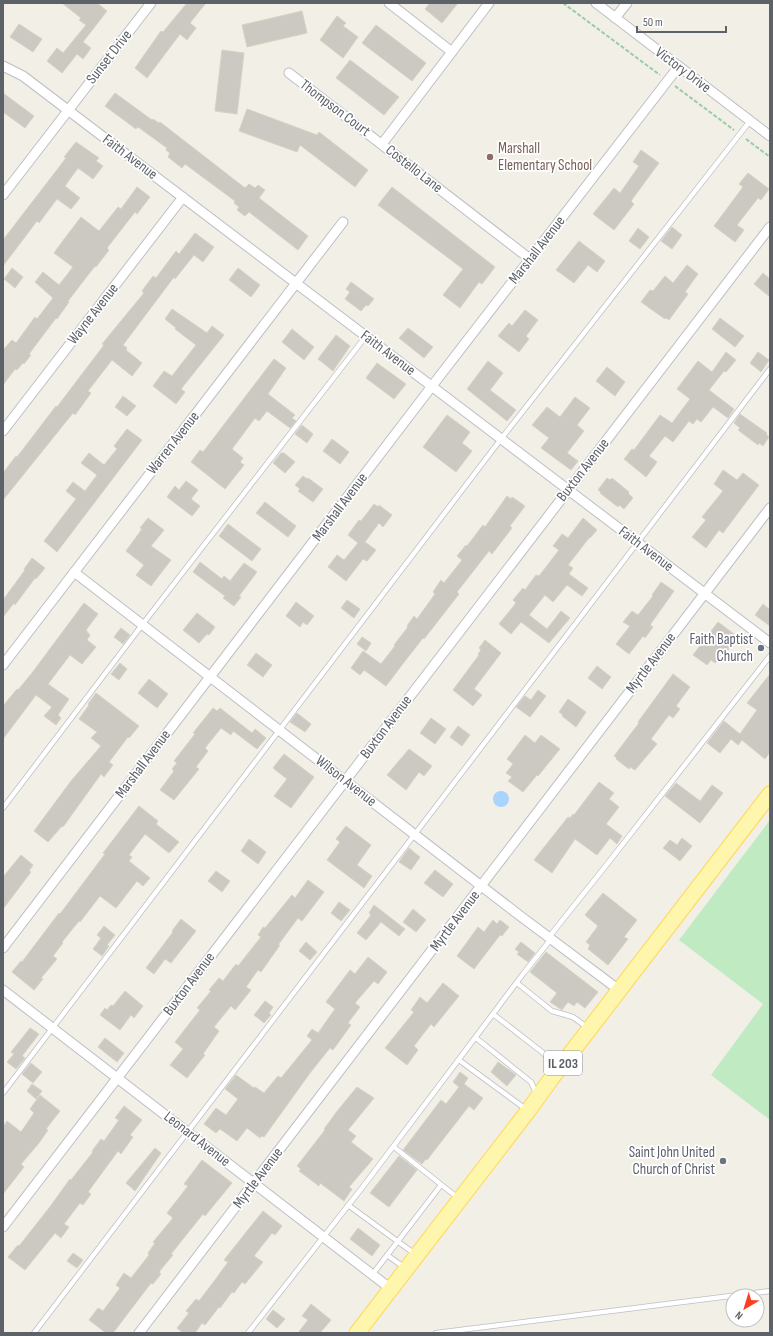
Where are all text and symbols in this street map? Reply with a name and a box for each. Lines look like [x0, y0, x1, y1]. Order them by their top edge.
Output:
scale bar [637, 8, 726, 34]
text: 50 m [643, 15, 663, 30]
street label: Sunset Drive [82, 26, 136, 88]
street label: Victory Drive [651, 43, 715, 97]
street label: Thompson Court [296, 75, 374, 141]
street label: Faith Avenue [99, 130, 161, 184]
place label: Marshall Elementary School [498, 139, 592, 175]
street label: Costello Lane [382, 141, 446, 197]
marker: Marshall Elementary School [485, 152, 495, 162]
street label: Marshall Avenue [505, 212, 569, 288]
street label: Wayne Avenue [63, 280, 123, 348]
street label: Faith Avenue [357, 326, 419, 380]
street label: Warren Avenue [142, 408, 204, 478]
street label: Buxton Avenue [553, 435, 613, 505]
street label: Marshall Avenue [308, 469, 372, 545]
street label: Faith Avenue [615, 522, 677, 576]
street label: Myrtle Avenue [622, 629, 680, 697]
place label: Faith Baptist Church [690, 630, 753, 666]
marker: Faith Baptist Church [756, 643, 766, 653]
street label: Buxton Avenue [356, 691, 416, 763]
street label: Marshall Avenue [111, 726, 175, 802]
street label: Wilson Avenue [312, 751, 380, 811]
street label: Myrtle Avenue [426, 887, 484, 955]
street label: Buxton Avenue [159, 948, 219, 1020]
road number: IL 203 [544, 1051, 582, 1075]
street label: Leonard Avenue [160, 1107, 234, 1171]
place label: Saint John United Church of Christ [629, 1143, 715, 1179]
street label: Myrtle Avenue [229, 1144, 287, 1212]
marker: Saint John United Church of Christ [718, 1156, 728, 1166]
north arrow [725, 1288, 765, 1328]
text: N [733, 1308, 745, 1322]

